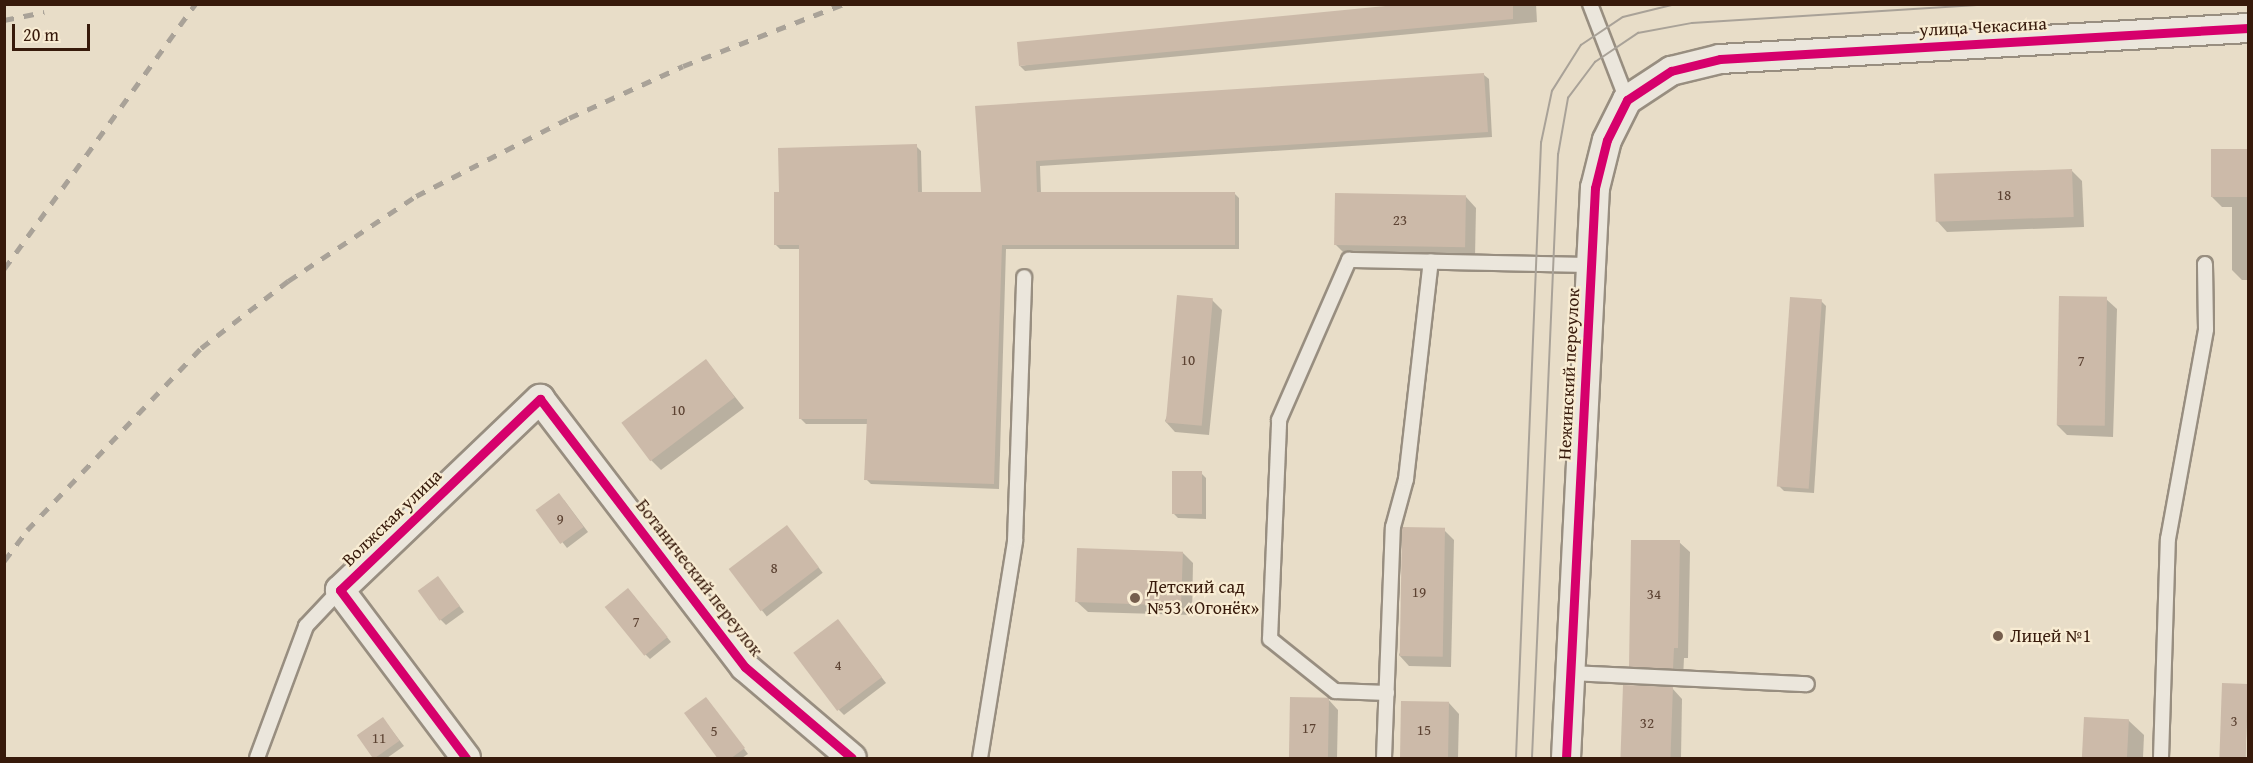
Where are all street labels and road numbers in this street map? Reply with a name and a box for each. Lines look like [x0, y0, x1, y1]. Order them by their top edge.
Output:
street label: улица Чекасина [1919, 13, 2047, 41]
street label: Нежинский переулок [1554, 288, 1584, 460]
street label: Волжская улица [338, 465, 446, 571]
street label: Ботанический переулок [631, 495, 767, 661]

